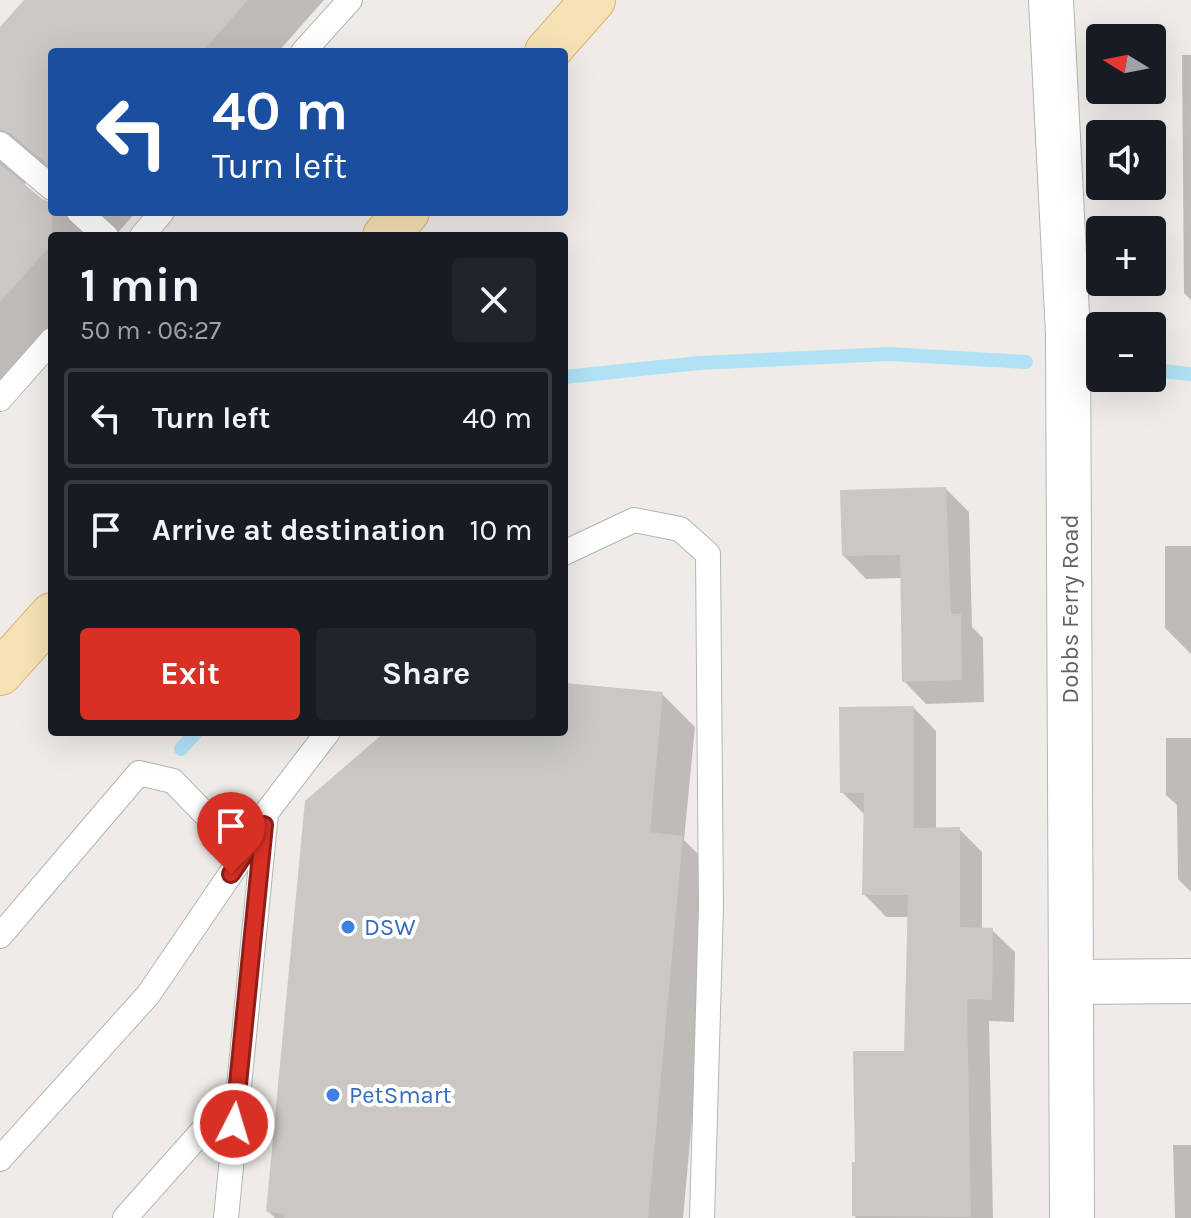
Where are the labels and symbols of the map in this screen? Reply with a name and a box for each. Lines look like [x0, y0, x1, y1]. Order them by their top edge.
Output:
north arrow [1086, 24, 1166, 104]
street label: Dobbs Ferry Road [1056, 514, 1084, 704]
pin [197, 792, 265, 874]
place label: DSW [364, 913, 416, 941]
marker: DSW [339, 918, 357, 936]
place label: PetSmart [349, 1081, 452, 1109]
position arrow [192, 1082, 276, 1166]
marker: PetSmart [324, 1086, 342, 1104]

